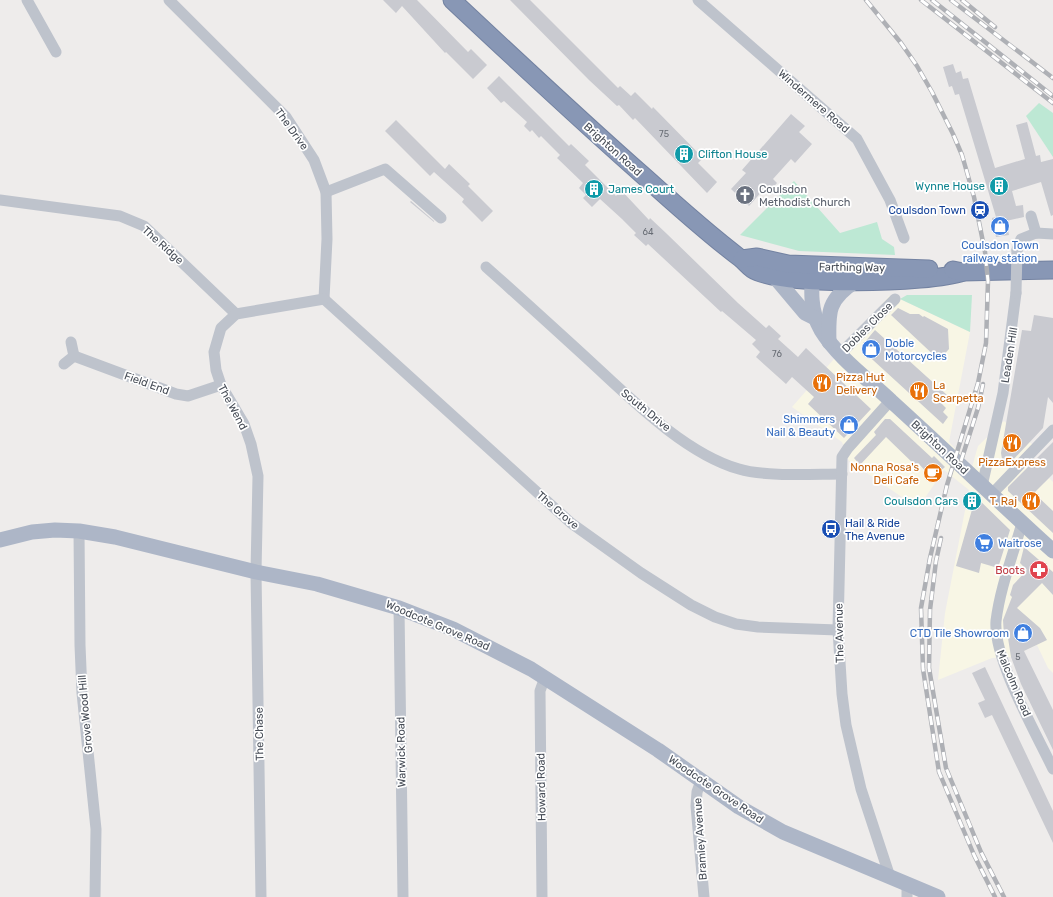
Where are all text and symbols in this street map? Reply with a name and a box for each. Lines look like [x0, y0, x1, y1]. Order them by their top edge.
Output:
street label: Windermere Road [775, 67, 852, 136]
street label: The Drive [272, 106, 311, 153]
street label: Brighton Road [581, 120, 644, 179]
house number: 75 [659, 129, 669, 139]
building icon: Clifton House [673, 143, 695, 165]
place label: Clifton House [698, 148, 767, 161]
building icon: Wynne House [988, 175, 1010, 197]
building icon: James Court [583, 178, 605, 200]
place label: Wynne House [915, 180, 985, 193]
place label: James Court [608, 183, 675, 196]
place label: Coulsdon Methodist Church [759, 183, 850, 209]
church icon: Coulsdon Methodist Church [734, 184, 756, 206]
station icon: Coulsdon Town [969, 199, 991, 221]
place label: Coulsdon Town [889, 204, 966, 217]
shop icon: Coulsdon Town railway station [989, 215, 1011, 237]
street label: The Ridge [139, 224, 186, 267]
house number: 64 [642, 227, 654, 237]
place label: Coulsdon Town railway station [961, 239, 1039, 265]
street label: Farthing Way [819, 260, 885, 275]
street label: Dobles Close [840, 300, 895, 355]
street label: Leaden Hill [999, 326, 1020, 384]
place label: Doble Motorcycles [885, 337, 947, 363]
shop icon: Doble Motorcycles [860, 338, 882, 360]
house number: 76 [772, 349, 782, 359]
street label: Field End [123, 369, 171, 398]
place label: Pizza Hut Delivery [836, 371, 885, 397]
restaurant icon: Pizza Hut Delivery [811, 372, 833, 394]
place label: La Scarpetta [933, 379, 984, 405]
restaurant icon: La Scarpetta [908, 380, 930, 402]
street label: The Wend [215, 382, 250, 432]
street label: South Drive [618, 386, 673, 434]
place label: Shimmers Nail & Beauty [766, 413, 835, 439]
shop icon: Shimmers Nail & Beauty [838, 414, 860, 436]
street label: Brighton Road [908, 418, 971, 477]
restaurant icon: PizzaExpress [1001, 432, 1023, 454]
place label: PizzaExpress [978, 456, 1046, 469]
place label: Nonna Rosa's Deli Cafe [850, 461, 919, 487]
cafe icon: Nonna Rosa's Deli Cafe [922, 462, 944, 484]
street label: The Grove [534, 489, 581, 532]
building icon: Coulsdon Cars [961, 490, 983, 512]
restaurant icon: T. Raj [1020, 490, 1042, 512]
place label: Coulsdon Cars [884, 495, 958, 508]
place label: T. Raj [990, 495, 1017, 508]
place label: Hail & Ride The Avenue [845, 517, 905, 543]
bus stop icon: Hail & Ride The Avenue [820, 518, 842, 540]
supermarket icon: Waitrose [973, 532, 995, 554]
place label: Waitrose [998, 537, 1042, 550]
pharmacy icon: Boots [1028, 559, 1050, 581]
place label: Boots [995, 564, 1025, 577]
street label: Woodcote Grove Road [384, 598, 492, 653]
street label: The Avenue [832, 603, 847, 663]
shop icon: CTD Tile Showroom [1012, 622, 1034, 644]
place label: CTD Tile Showroom [910, 627, 1009, 640]
street label: Malcolm Road [994, 648, 1033, 718]
house number: 5 [1015, 652, 1021, 662]
street label: Grove Wood Hill [76, 674, 95, 754]
street label: The Chase [253, 707, 266, 761]
street label: Warwick Road [394, 717, 409, 787]
street label: Howard Road [534, 753, 549, 821]
street label: Woodcote Grove Road [666, 753, 766, 826]
street label: Bramley Avenue [691, 797, 710, 881]

